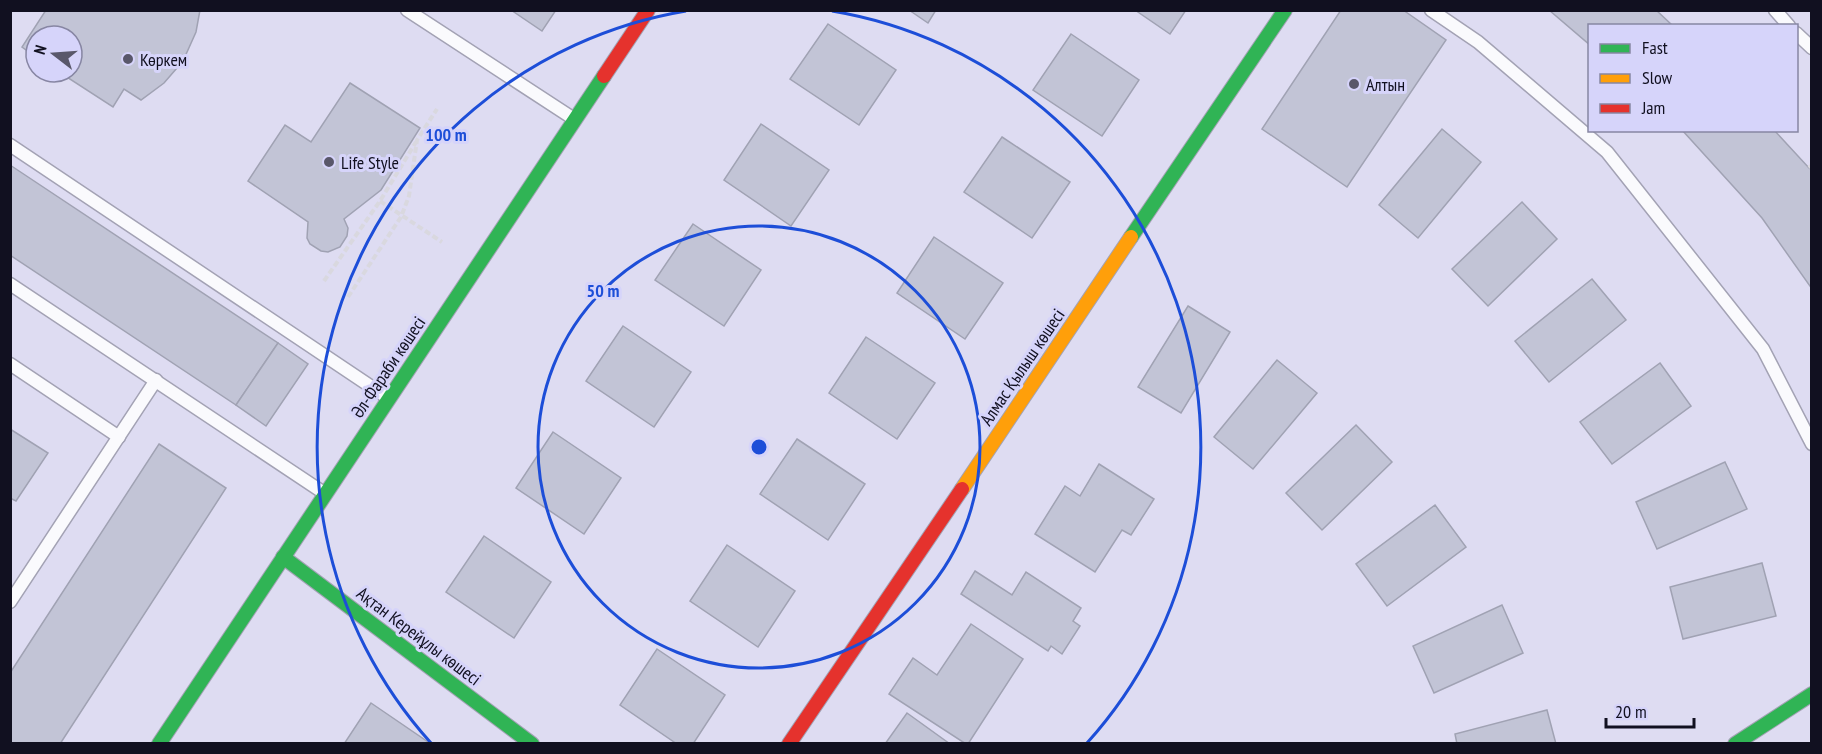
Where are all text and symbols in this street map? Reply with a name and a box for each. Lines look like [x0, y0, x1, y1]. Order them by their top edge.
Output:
north arrow [24, 24, 84, 84]
legend [1588, 24, 1798, 132]
text: Fast [1642, 36, 1668, 59]
text: N [29, 43, 50, 57]
place label: Көркем [140, 48, 187, 71]
marker: Көркем [121, 52, 135, 66]
text: Slow [1642, 66, 1673, 89]
place label: Алтын [1366, 73, 1405, 96]
marker: Алтын [1347, 77, 1361, 91]
text: Jam [1641, 96, 1665, 119]
text: 100 m [425, 123, 467, 146]
place label: Life Style [341, 151, 399, 174]
marker: Life Style [322, 155, 336, 169]
text: 50 m [587, 279, 619, 302]
street label: Алмас Қылыш көшесі [975, 304, 1069, 430]
street label: Әл-Фараби көшесі [346, 312, 430, 422]
centre of rings [749, 437, 769, 457]
street label: Ақтан Керейұлы көшесі [352, 582, 486, 690]
scale bar [1606, 691, 1694, 729]
text: 20 m [1615, 700, 1647, 723]

